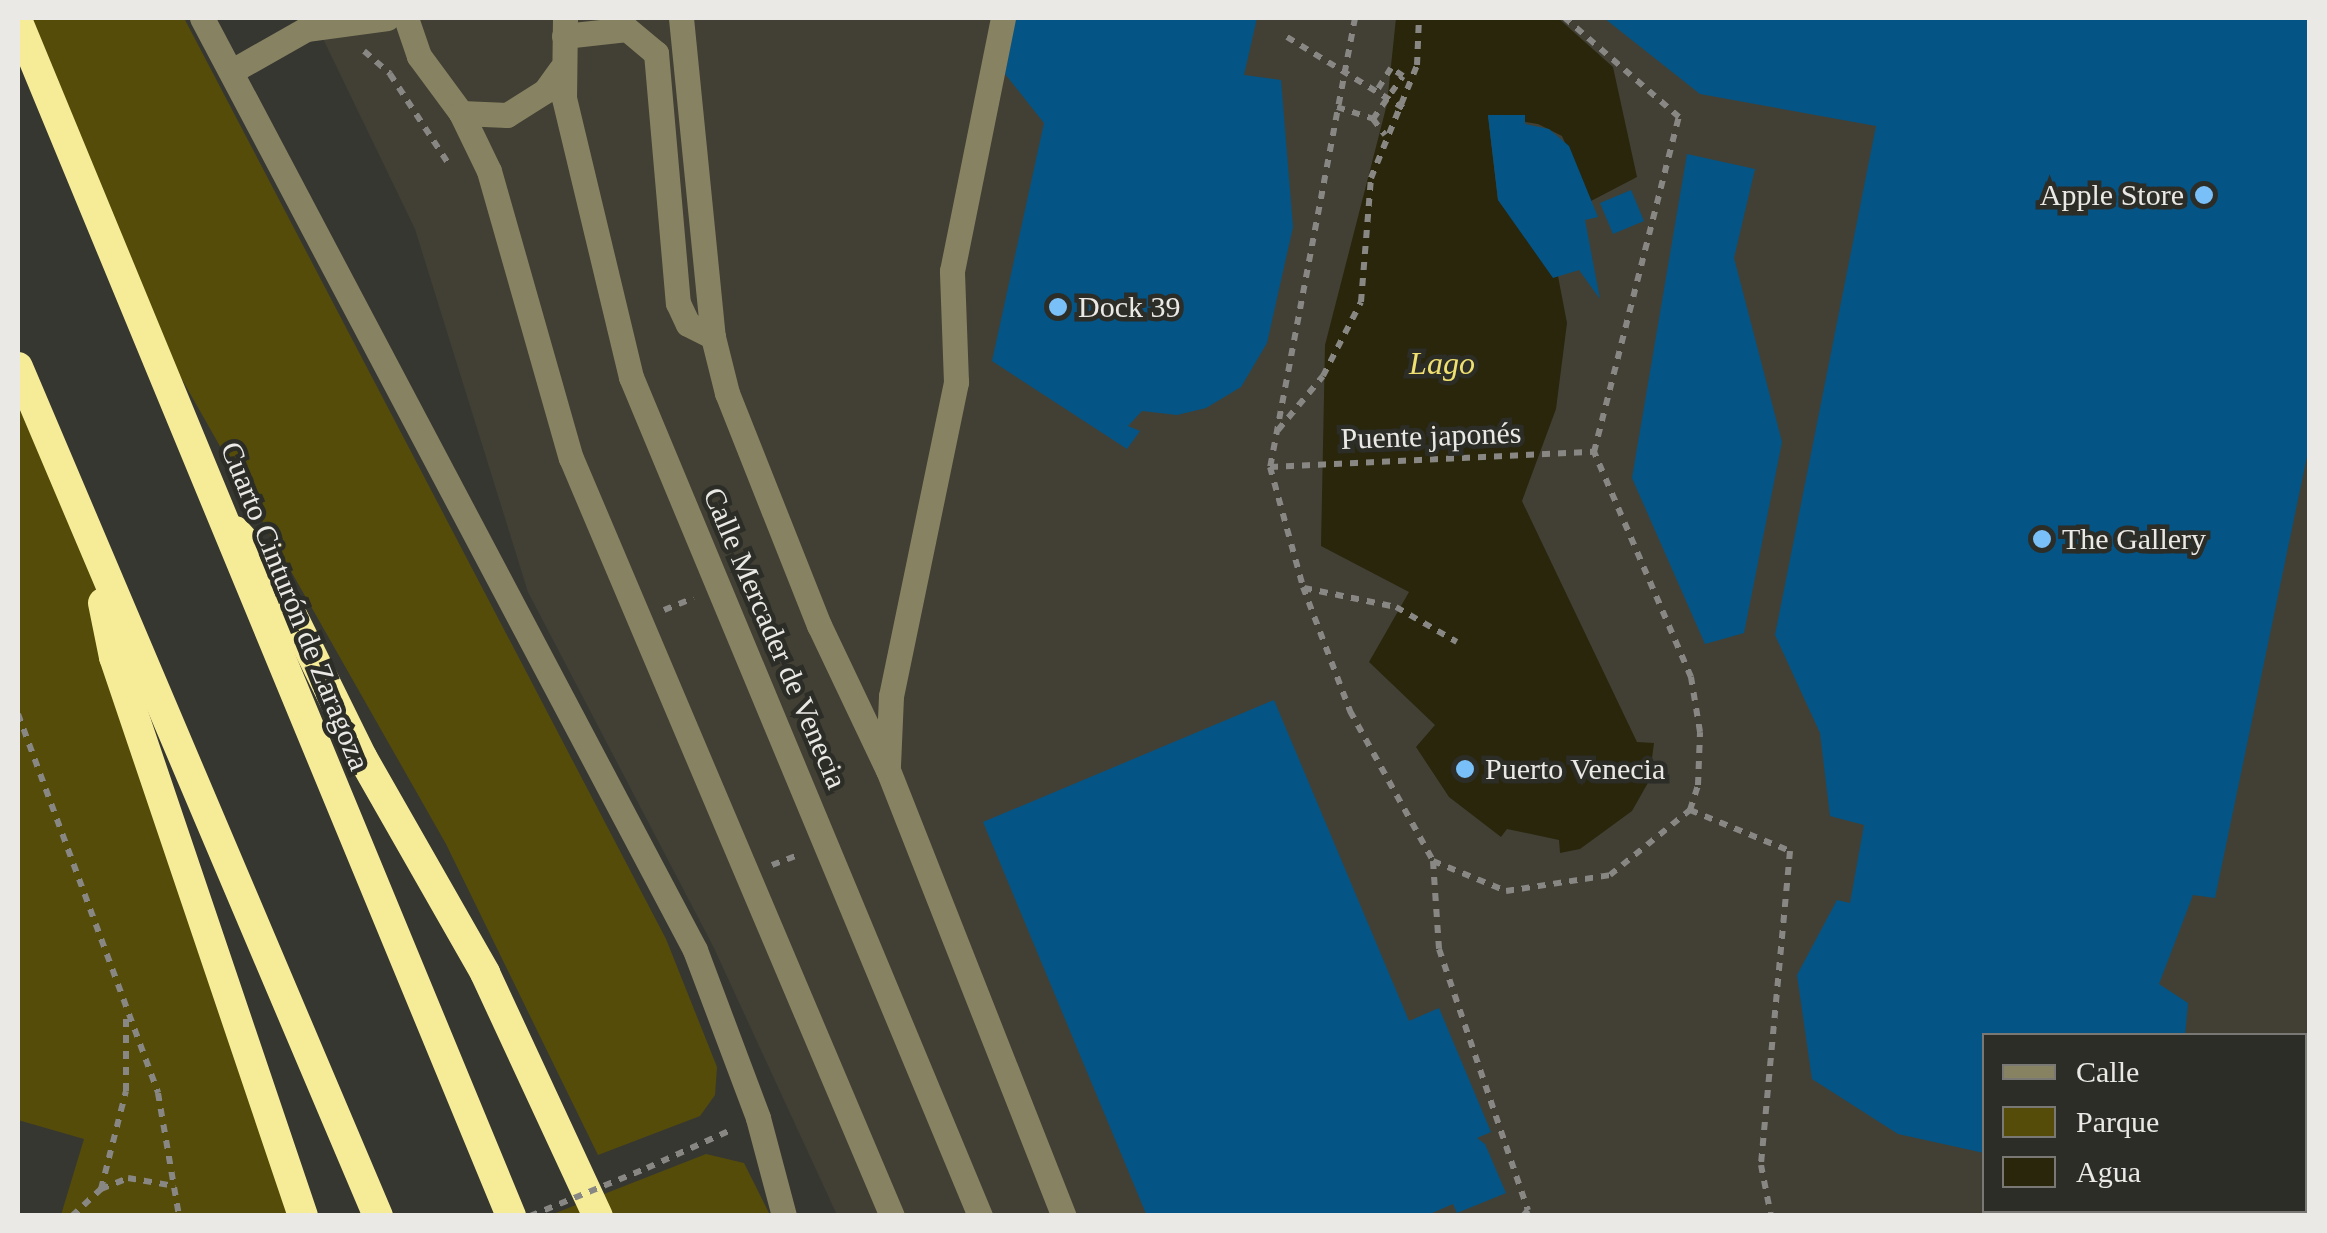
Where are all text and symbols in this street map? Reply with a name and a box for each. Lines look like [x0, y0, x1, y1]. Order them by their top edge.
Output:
place label: Apple Store [2040, 177, 2184, 213]
marker: Apple Store [2193, 184, 2215, 206]
place label: Dock 39 [1078, 289, 1180, 325]
marker: Dock 39 [1047, 296, 1069, 318]
water label: Lago [1409, 344, 1475, 382]
street label: Puente japonés [1340, 415, 1522, 457]
street label: Cuarto Cinturón de Zaragoza [213, 437, 377, 775]
street label: Calle Mercader de Venecia [695, 482, 855, 794]
place label: The Gallery [2062, 521, 2206, 557]
marker: The Gallery [2031, 528, 2053, 550]
place label: Puerto Venecia [1485, 751, 1666, 787]
marker: Puerto Venecia [1454, 758, 1476, 780]
legend [1982, 1033, 2307, 1213]
text: Calle [2076, 1055, 2139, 1088]
text: Parque [2076, 1105, 2159, 1138]
text: Agua [2076, 1155, 2141, 1188]

